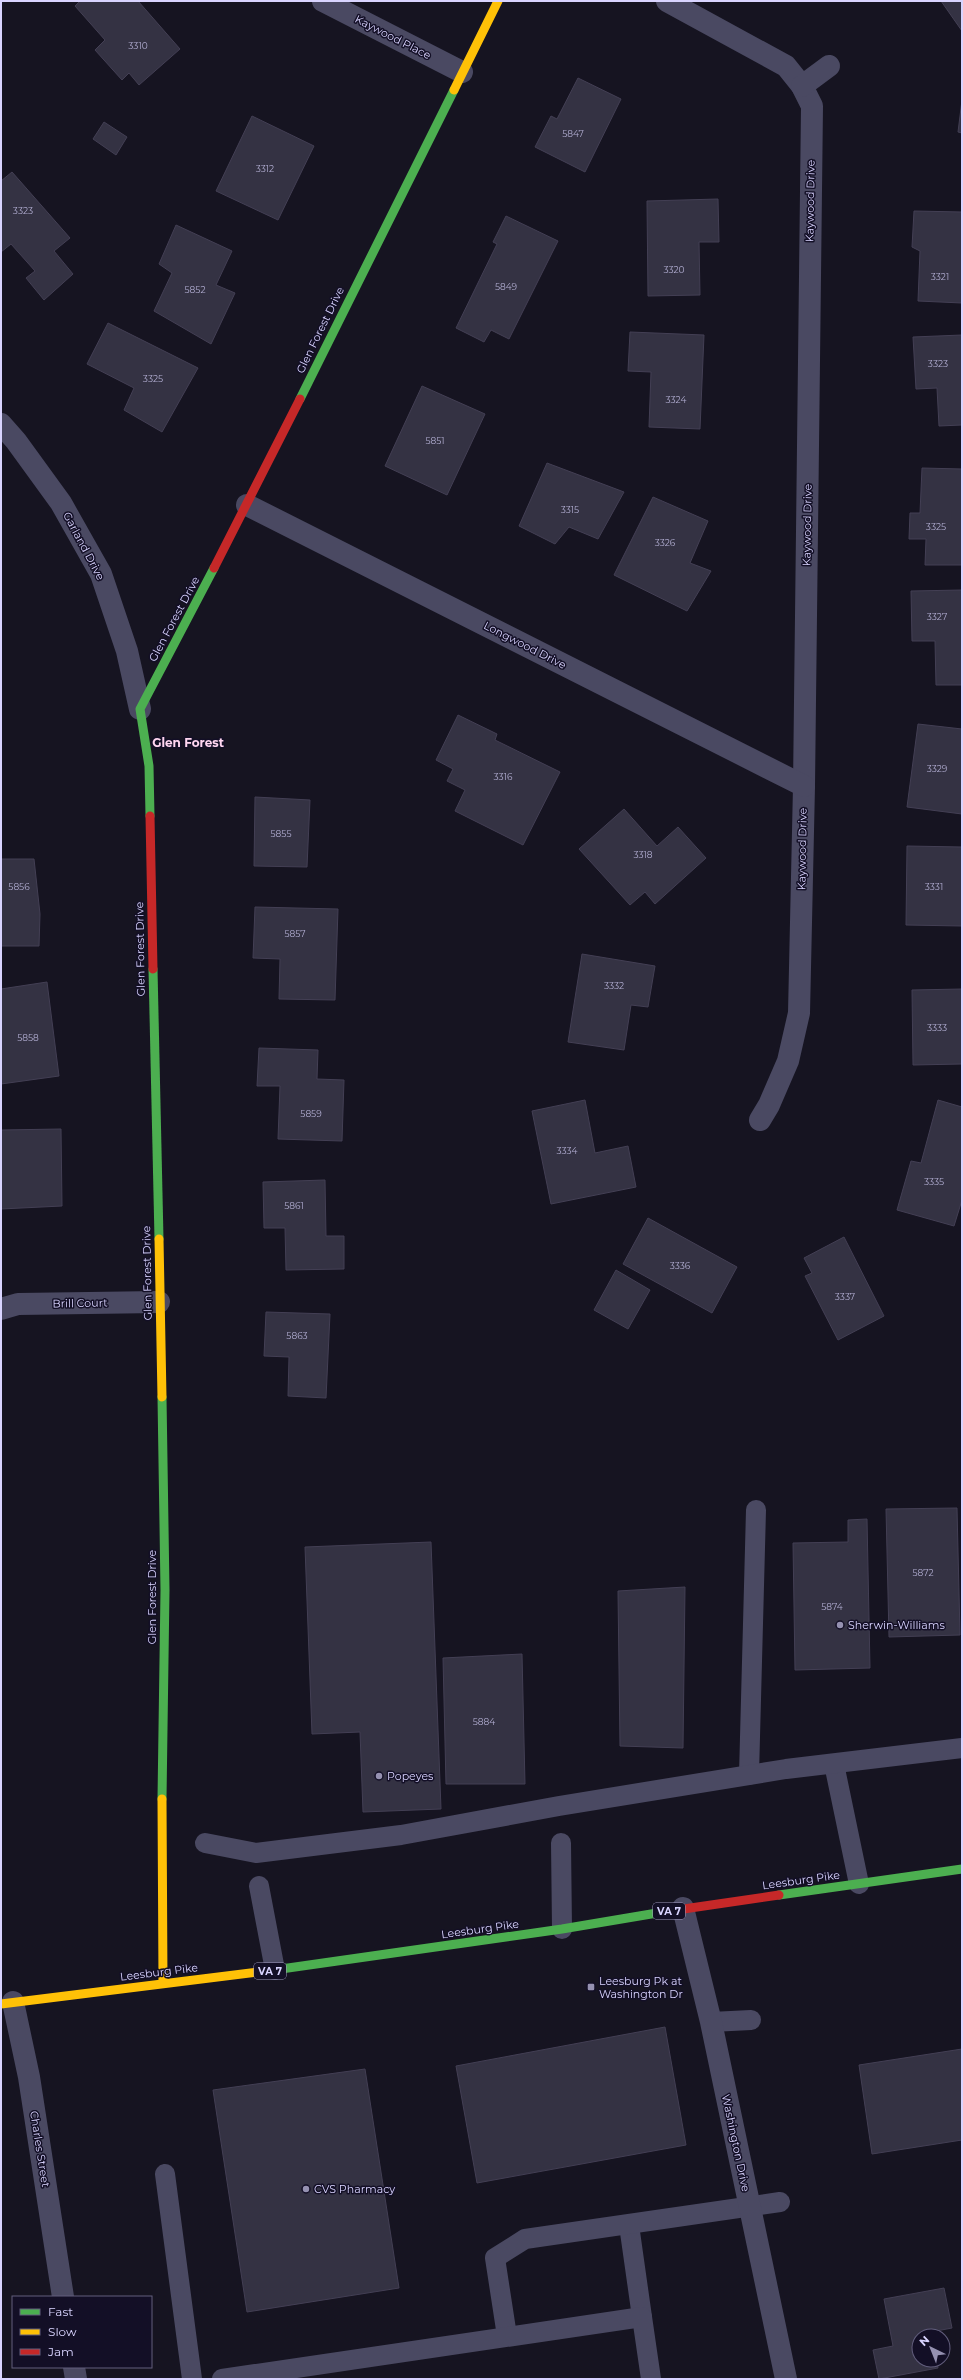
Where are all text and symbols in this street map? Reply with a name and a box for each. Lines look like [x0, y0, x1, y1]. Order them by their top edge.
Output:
street label: Kaywood Place [353, 12, 434, 62]
house number: 3310 [128, 40, 148, 51]
house number: 5847 [562, 128, 584, 139]
street label: Kaywood Drive [802, 159, 818, 242]
house number: 3312 [256, 163, 274, 174]
house number: 3323 [13, 205, 33, 216]
house number: 3320 [663, 264, 685, 275]
house number: 3321 [931, 271, 949, 282]
house number: 5849 [495, 281, 518, 292]
house number: 5852 [185, 284, 206, 295]
street label: Glen Forest Drive [293, 284, 347, 376]
house number: 3323 [928, 358, 948, 369]
house number: 3325 [143, 373, 163, 384]
house number: 3324 [666, 394, 687, 405]
house number: 5851 [425, 435, 445, 446]
street label: Kaywood Drive [799, 483, 815, 566]
house number: 3315 [561, 504, 579, 515]
street label: Garland Drive [60, 509, 108, 583]
house number: 3325 [926, 521, 946, 532]
house number: 3326 [655, 537, 676, 548]
street label: Glen Forest Drive [146, 574, 203, 664]
house number: 3327 [927, 611, 947, 622]
street label: Longwood Drive [481, 618, 569, 672]
district label: Glen Forest [152, 735, 225, 750]
house number: 3329 [927, 763, 948, 774]
house number: 3316 [494, 771, 513, 782]
street label: Kaywood Drive [794, 807, 810, 890]
house number: 5855 [271, 828, 291, 839]
house number: 3318 [633, 849, 653, 860]
house number: 5856 [8, 881, 30, 892]
house number: 3331 [925, 881, 943, 892]
street label: Glen Forest Drive [132, 901, 148, 996]
house number: 5857 [284, 928, 306, 939]
house number: 3332 [604, 980, 624, 991]
house number: 3333 [927, 1022, 947, 1033]
house number: 5858 [17, 1032, 39, 1043]
house number: 5859 [300, 1108, 322, 1119]
house number: 3334 [556, 1145, 578, 1156]
house number: 3335 [924, 1176, 944, 1187]
house number: 5861 [284, 1200, 304, 1211]
street label: Glen Forest Drive [139, 1225, 155, 1320]
house number: 3336 [670, 1260, 691, 1271]
house number: 3337 [835, 1291, 855, 1302]
street label: Brill Court [52, 1296, 108, 1310]
house number: 5863 [286, 1330, 308, 1341]
street label: Glen Forest Drive [145, 1549, 159, 1644]
house number: 5872 [912, 1567, 934, 1578]
house number: 5874 [821, 1601, 843, 1612]
place label: Sherwin-Williams [848, 1618, 945, 1632]
marker: Sherwin-Williams [835, 1620, 845, 1630]
house number: 5884 [473, 1716, 495, 1727]
place label: Popeyes [387, 1769, 434, 1783]
marker: Popeyes [374, 1771, 384, 1781]
street label: Leesburg Pike [761, 1868, 841, 1892]
road number: VA 7 [653, 1903, 685, 1919]
street label: Leesburg Pike [440, 1917, 520, 1941]
street label: Leesburg Pike [119, 1960, 199, 1984]
road number: VA 7 [254, 1963, 286, 1979]
place label: Leesburg Pk at Washington Dr [599, 1974, 683, 2001]
marker: Leesburg Pk at Washington Dr [586, 1982, 596, 1992]
street label: Washington Drive [719, 2093, 753, 2193]
street label: Charles Street [27, 2110, 53, 2189]
place label: CVS Pharmacy [314, 2182, 395, 2196]
marker: CVS Pharmacy [301, 2184, 311, 2194]
legend [12, 2296, 152, 2368]
text: Fast [48, 2304, 73, 2319]
text: Slow [48, 2324, 77, 2339]
north arrow [911, 2328, 951, 2368]
text: N [916, 2333, 932, 2349]
text: Jam [47, 2344, 74, 2359]

